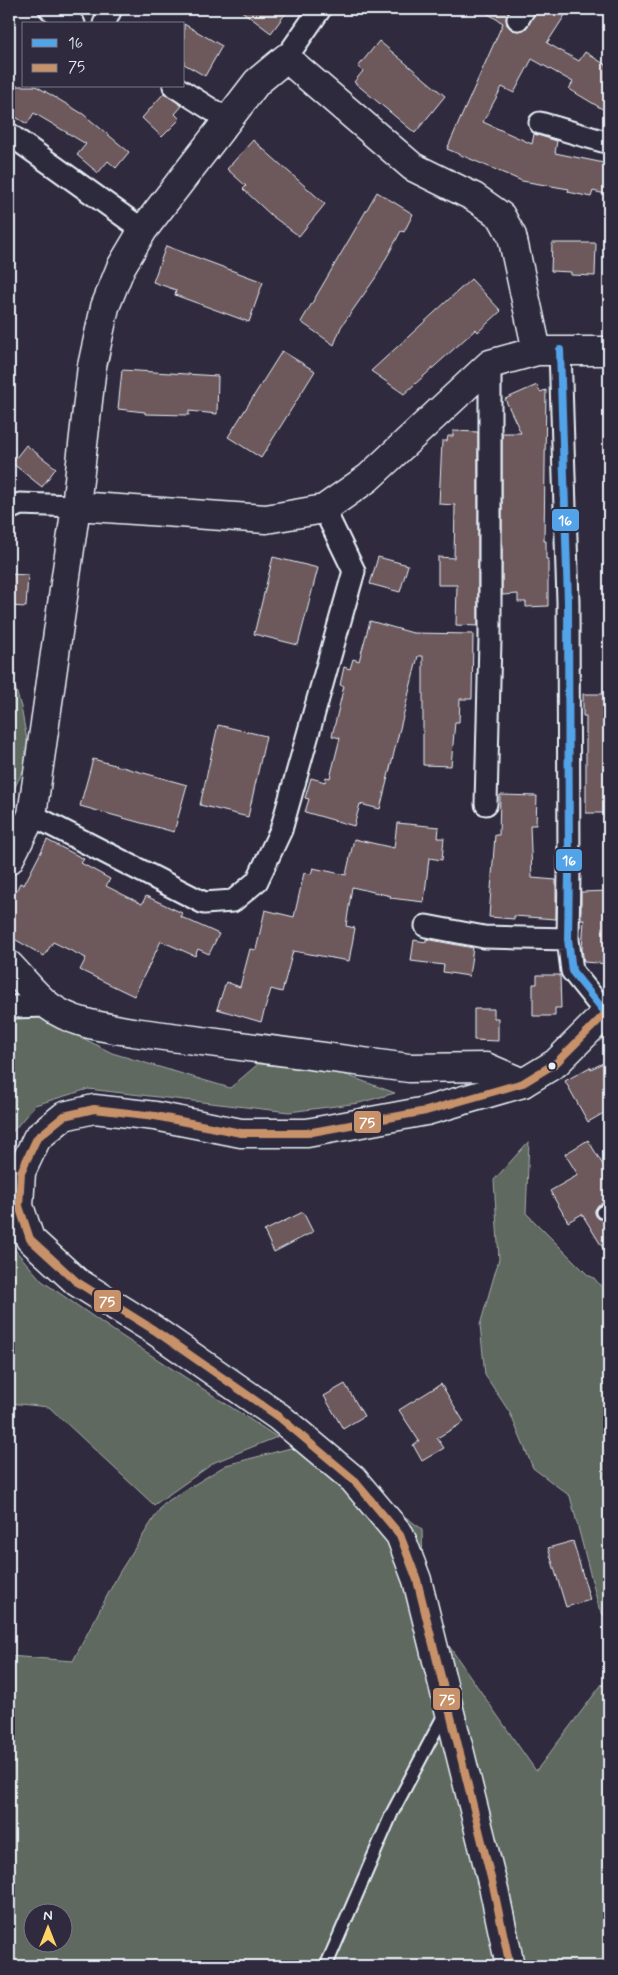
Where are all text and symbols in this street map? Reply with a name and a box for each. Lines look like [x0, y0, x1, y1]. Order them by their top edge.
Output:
legend [22, 22, 185, 88]
text: 16 [68, 34, 83, 54]
text: 75 [68, 58, 85, 78]
line badge: 16 [551, 508, 580, 532]
text: 16 [558, 512, 572, 530]
line badge: 16 [555, 848, 583, 872]
text: 16 [562, 852, 576, 870]
unlabelled marker [547, 1061, 557, 1071]
line badge: 75 [353, 1110, 382, 1134]
text: 75 [359, 1114, 376, 1132]
line badge: 75 [93, 1289, 122, 1313]
text: 75 [99, 1293, 116, 1311]
line badge: 75 [432, 1687, 461, 1711]
text: 75 [439, 1691, 456, 1709]
north arrow [22, 1902, 72, 1952]
text: N [43, 1907, 53, 1925]

